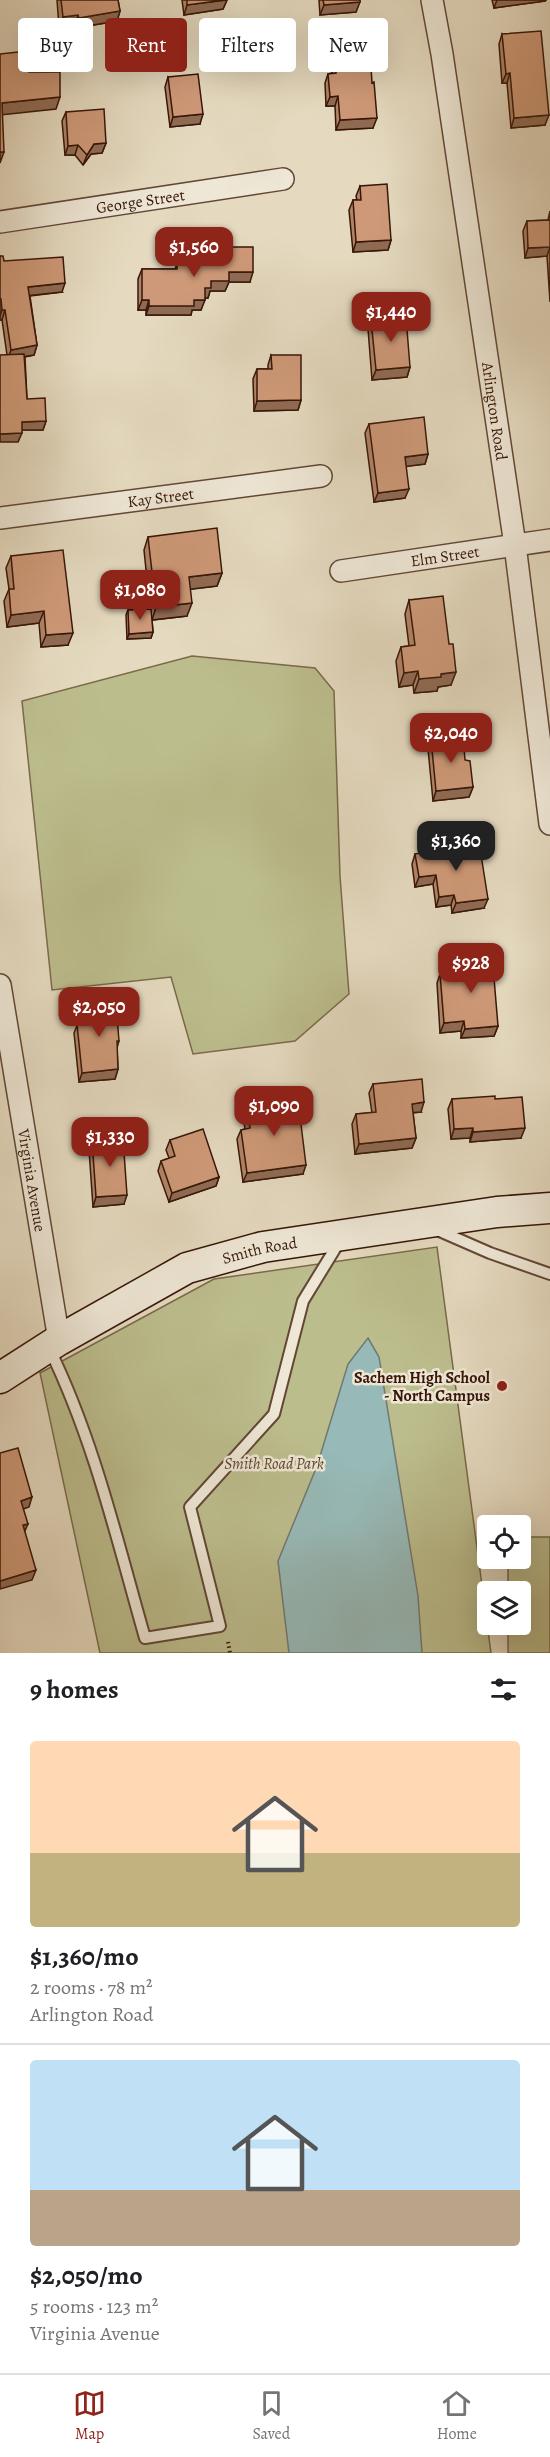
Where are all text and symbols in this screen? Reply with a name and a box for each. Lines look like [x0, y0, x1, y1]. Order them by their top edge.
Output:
chip: Buy [18, 18, 93, 72]
chip: Rent [105, 18, 187, 72]
chip: Filters [199, 18, 296, 72]
chip: New [308, 18, 388, 72]
street label: George Street [95, 184, 186, 219]
pin: $1,560 [145, 227, 243, 278]
text: $1,560 [169, 233, 219, 260]
pin: $1,440 [342, 292, 440, 343]
text: $1,440 [366, 298, 416, 325]
street label: Arlington Road [476, 360, 512, 462]
street label: Kay Street [126, 483, 195, 513]
street label: Elm Street [409, 541, 481, 573]
pin: $1,080 [91, 570, 189, 621]
text: $1,080 [114, 576, 166, 603]
pin: $2,040 [402, 713, 500, 764]
text: $2,040 [424, 719, 478, 746]
pin: $1,360 [407, 821, 505, 872]
text: $1,360 [431, 827, 481, 854]
pin: $928 [435, 943, 507, 994]
text: $928 [452, 949, 490, 976]
pin: $2,050 [50, 987, 148, 1038]
text: $2,050 [72, 993, 126, 1020]
pin: $1,090 [225, 1086, 323, 1137]
text: $1,090 [248, 1092, 300, 1119]
pin: $1,330 [61, 1117, 159, 1168]
text: $1,330 [85, 1123, 135, 1150]
street label: Virginia Avenue [12, 1126, 51, 1234]
street label: Smith Road [220, 1232, 299, 1270]
place label: Sachem High School - North Campus [354, 1367, 491, 1407]
marker: Sachem High School - North Campus [495, 1379, 509, 1393]
park label: Smith Road Park [224, 1453, 324, 1475]
map controls [477, 1515, 531, 1635]
button: locate [477, 1515, 531, 1569]
button: layers [477, 1581, 531, 1635]
text: 9 homes [30, 1672, 119, 1707]
icon: filters [487, 1673, 520, 1706]
icon: home [221, 1780, 329, 1888]
text: $1,360/mo [30, 1939, 139, 1974]
text: 2 rooms · 78 m² [30, 1974, 153, 2001]
text: Arlington Road [30, 2001, 154, 2028]
icon: home [221, 2099, 329, 2207]
text: $2,050/mo [30, 2258, 143, 2293]
text: 5 rooms · 123 m² [30, 2293, 158, 2320]
text: Virginia Avenue [30, 2320, 160, 2347]
tab: Map [73, 2387, 106, 2445]
tab: Saved [252, 2387, 290, 2445]
tab: Home [437, 2387, 477, 2445]

